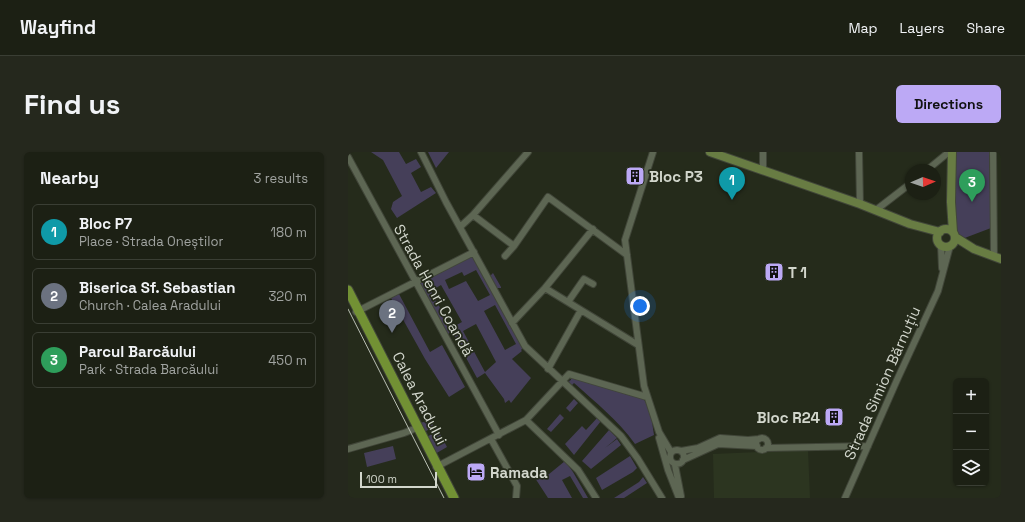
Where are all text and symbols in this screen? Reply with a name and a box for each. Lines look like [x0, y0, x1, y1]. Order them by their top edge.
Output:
text: Wayfind [20, 15, 96, 40]
text: Map [848, 19, 878, 37]
text: Layers [900, 19, 944, 37]
text: Share [966, 19, 1005, 37]
button: Directions [896, 85, 1001, 123]
text: Find us [24, 86, 121, 122]
north arrow [905, 164, 941, 200]
building icon: Bloc P3 [624, 165, 646, 187]
text: Nearby [40, 167, 99, 189]
place label: Bloc P3 [649, 167, 703, 186]
pin: 1 [719, 167, 745, 200]
pin: 3 [959, 169, 985, 202]
text: 3 results [254, 170, 308, 187]
text: Bloc P7 [79, 214, 132, 233]
street label: Strada Henri Coandă [390, 221, 478, 360]
text: 1 [51, 224, 57, 241]
text: 180 m [271, 224, 307, 241]
text: Place · Strada Oneștilor [79, 233, 223, 250]
building icon: T 1 [763, 261, 785, 283]
place label: T 1 [788, 263, 807, 282]
text: Biserica Sf. Sebastian [79, 278, 235, 297]
text: 2 [50, 288, 58, 305]
text: 320 m [268, 288, 307, 305]
your location [630, 296, 650, 316]
text: Church · Calea Aradului [79, 297, 221, 314]
pin: 2 [379, 300, 405, 333]
street label: Strada Simion Bărnuțiu [840, 303, 924, 463]
text: Parcul Barcăului [79, 342, 196, 361]
street label: Calea Aradului [388, 348, 452, 448]
text: 3 [50, 352, 58, 369]
text: 450 m [268, 352, 307, 369]
text: Park · Strada Barcăului [79, 361, 218, 378]
map controls [953, 378, 989, 486]
button: + [953, 378, 989, 414]
building icon: Bloc R24 [823, 406, 845, 428]
place label: Bloc R24 [757, 408, 820, 427]
button: − [953, 414, 989, 450]
button: layers [953, 450, 989, 486]
hotel icon: Ramada [465, 461, 487, 483]
place label: Ramada [490, 463, 548, 482]
scale bar [360, 470, 437, 489]
text: 100 m [366, 472, 397, 486]

